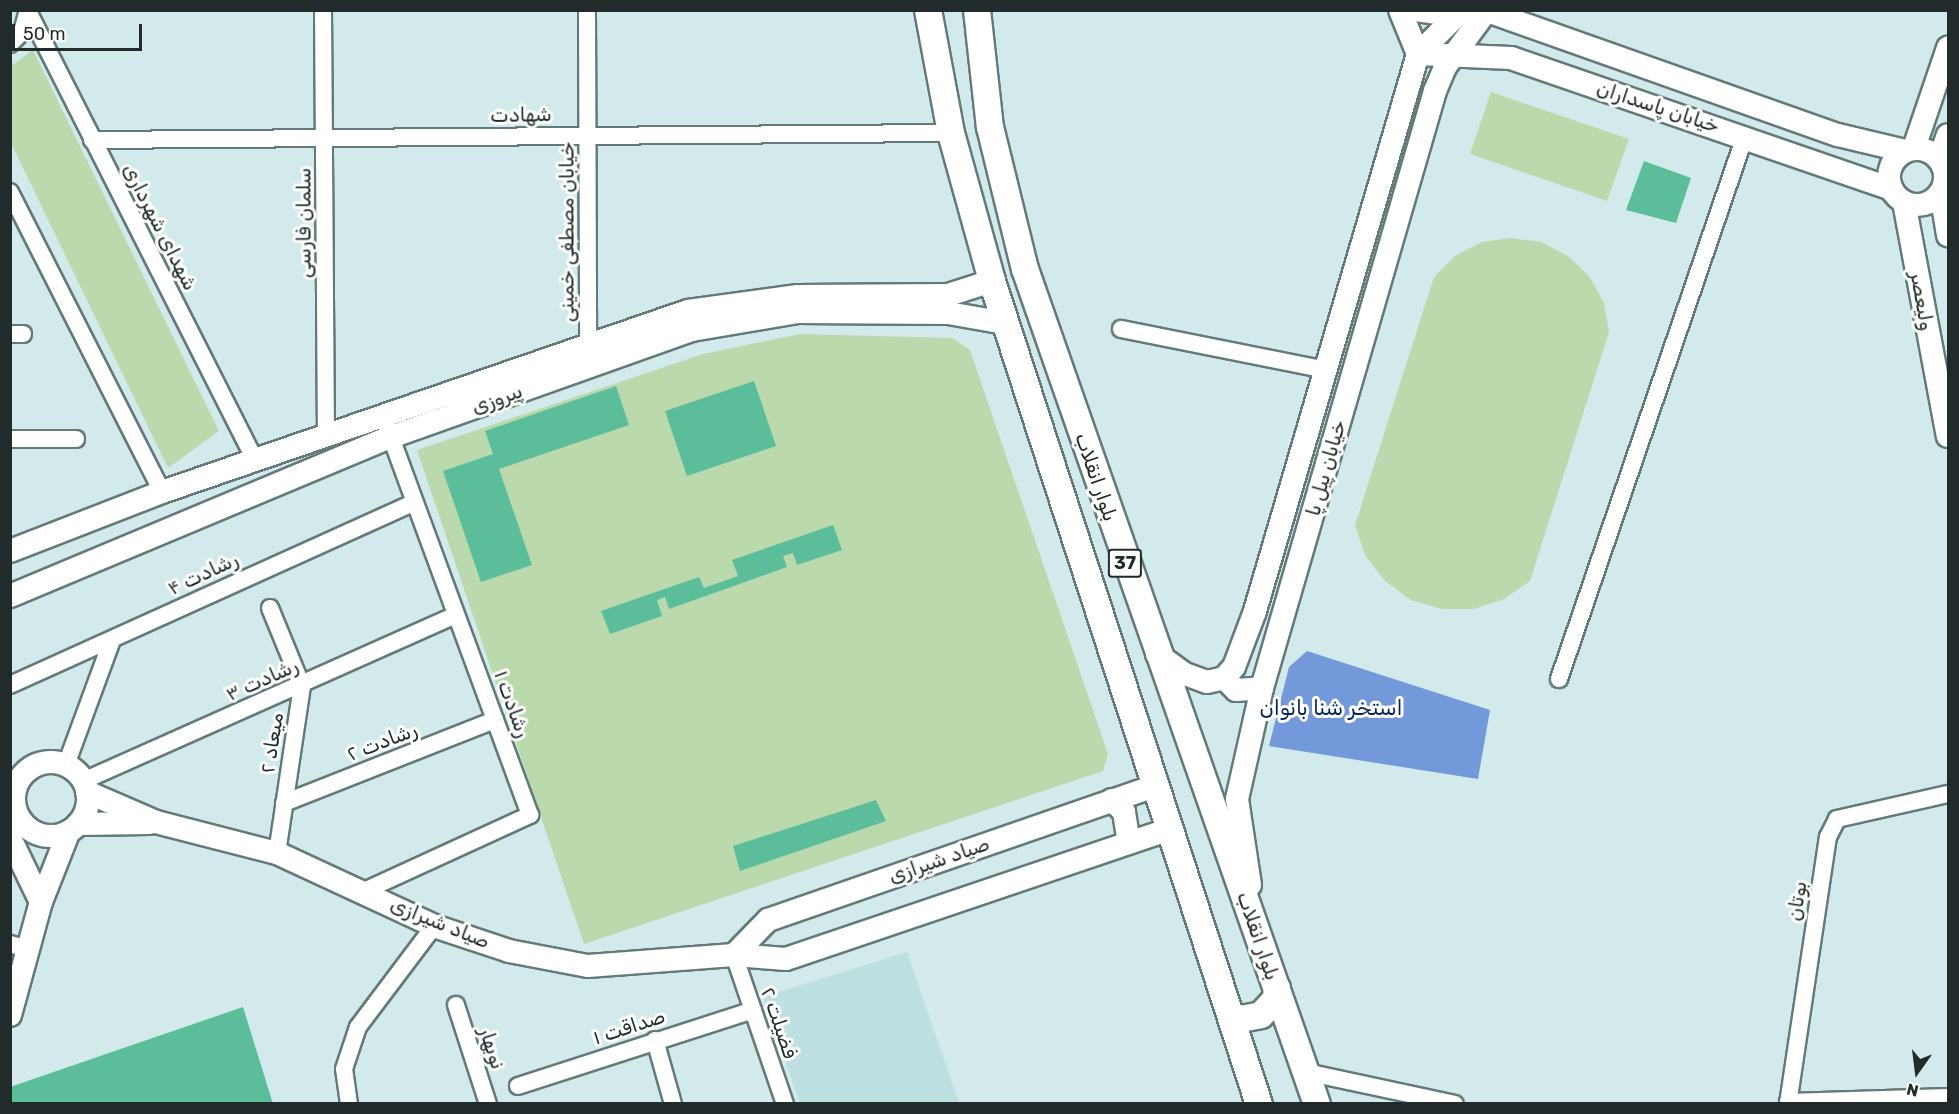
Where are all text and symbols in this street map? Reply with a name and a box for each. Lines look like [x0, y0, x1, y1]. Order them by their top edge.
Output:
scale bar [15, 12, 146, 50]
text: 50 m [23, 23, 66, 45]
street label: خیابان پاسداران [1594, 76, 1722, 138]
street label: شهادت [490, 102, 552, 128]
street label: خیابان مصطفی خمینی [555, 142, 579, 322]
street label: شهدای شهرداری [118, 160, 202, 294]
street label: سلمان فارسی [292, 168, 316, 278]
street label: ولیعصر [1905, 270, 1939, 332]
street label: پیروزی [468, 379, 526, 419]
street label: خیابان پیل پا [1301, 417, 1351, 519]
street label: بلوار انقلاب [1070, 430, 1122, 524]
street label: رشادت ۴ [164, 547, 242, 601]
road number: 37 [1107, 548, 1143, 578]
street label: رشادت ۳ [222, 654, 302, 706]
street label: رشادت ۱ [489, 667, 535, 741]
water label: استخر شنا بانوان [1259, 695, 1403, 721]
street label: میعاد ۲ [255, 711, 289, 775]
street label: رشادت ۲ [344, 718, 420, 766]
street label: صیاد شیرازی [885, 832, 993, 888]
street label: بوتان [1782, 879, 1812, 923]
street label: بلوار انقلاب [1232, 889, 1284, 983]
street label: صیاد شیرازی [387, 892, 493, 954]
street label: فضیلت ۲ [756, 984, 802, 1062]
street label: صداقت ۱ [590, 1004, 668, 1050]
street label: نوبهار [474, 1024, 510, 1072]
north arrow [1887, 1042, 1947, 1102]
text: N [1905, 1079, 1920, 1101]

